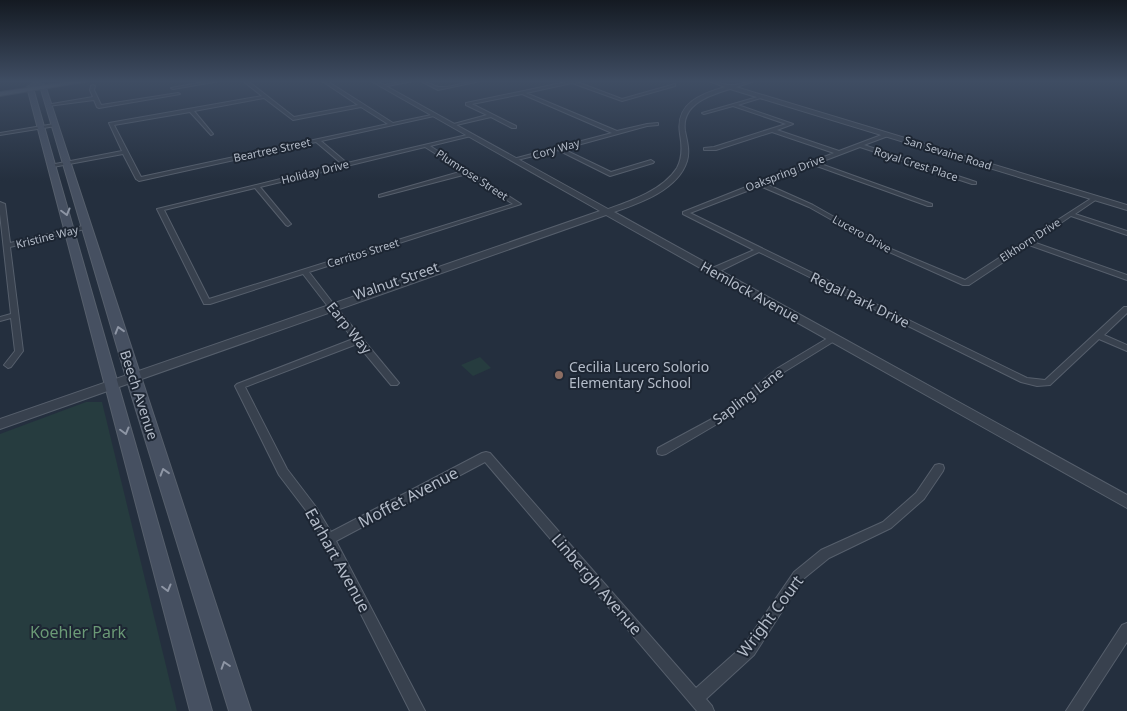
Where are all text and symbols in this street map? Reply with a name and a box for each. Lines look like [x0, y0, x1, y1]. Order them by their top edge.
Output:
street label: San Sevaine Road [903, 132, 994, 173]
street label: Beartree Street [232, 134, 312, 165]
street label: Cory Way [531, 135, 582, 162]
street label: Royal Crest Place [872, 143, 960, 184]
street label: Plumrose Street [434, 146, 511, 203]
street label: Oakspring Drive [743, 151, 827, 195]
street label: Holiday Drive [280, 156, 350, 187]
one-way arrow [60, 208, 71, 217]
street label: Lucero Drive [830, 211, 894, 256]
street label: Elkhorn Drive [996, 214, 1063, 265]
street label: Kristine Way [14, 221, 80, 252]
street label: Cerritos Street [325, 234, 401, 271]
street label: Hemlock Avenue [697, 256, 803, 327]
street label: Walnut Street [351, 257, 441, 304]
street label: Regal Park Drive [807, 267, 913, 332]
street label: Earp Way [323, 298, 377, 358]
one-way arrow [114, 327, 124, 335]
street label: Beech Avenue [116, 348, 163, 442]
place label: Cecilia Lucero Solorio Elementary School [569, 357, 709, 392]
street label: Sapling Lane [708, 363, 787, 428]
marker: Cecilia Lucero Solorio Elementary School [553, 369, 565, 381]
one-way arrow [119, 427, 130, 436]
street label: Moffet Avenue [354, 461, 462, 533]
one-way arrow [159, 468, 169, 477]
street label: Earhart Avenue [300, 504, 376, 616]
street label: Linbergh Avenue [547, 529, 647, 639]
street label: Wright Court [732, 570, 808, 661]
one-way arrow [162, 584, 172, 592]
park label: Koehler Park [30, 621, 127, 643]
one-way arrow [221, 661, 231, 669]

